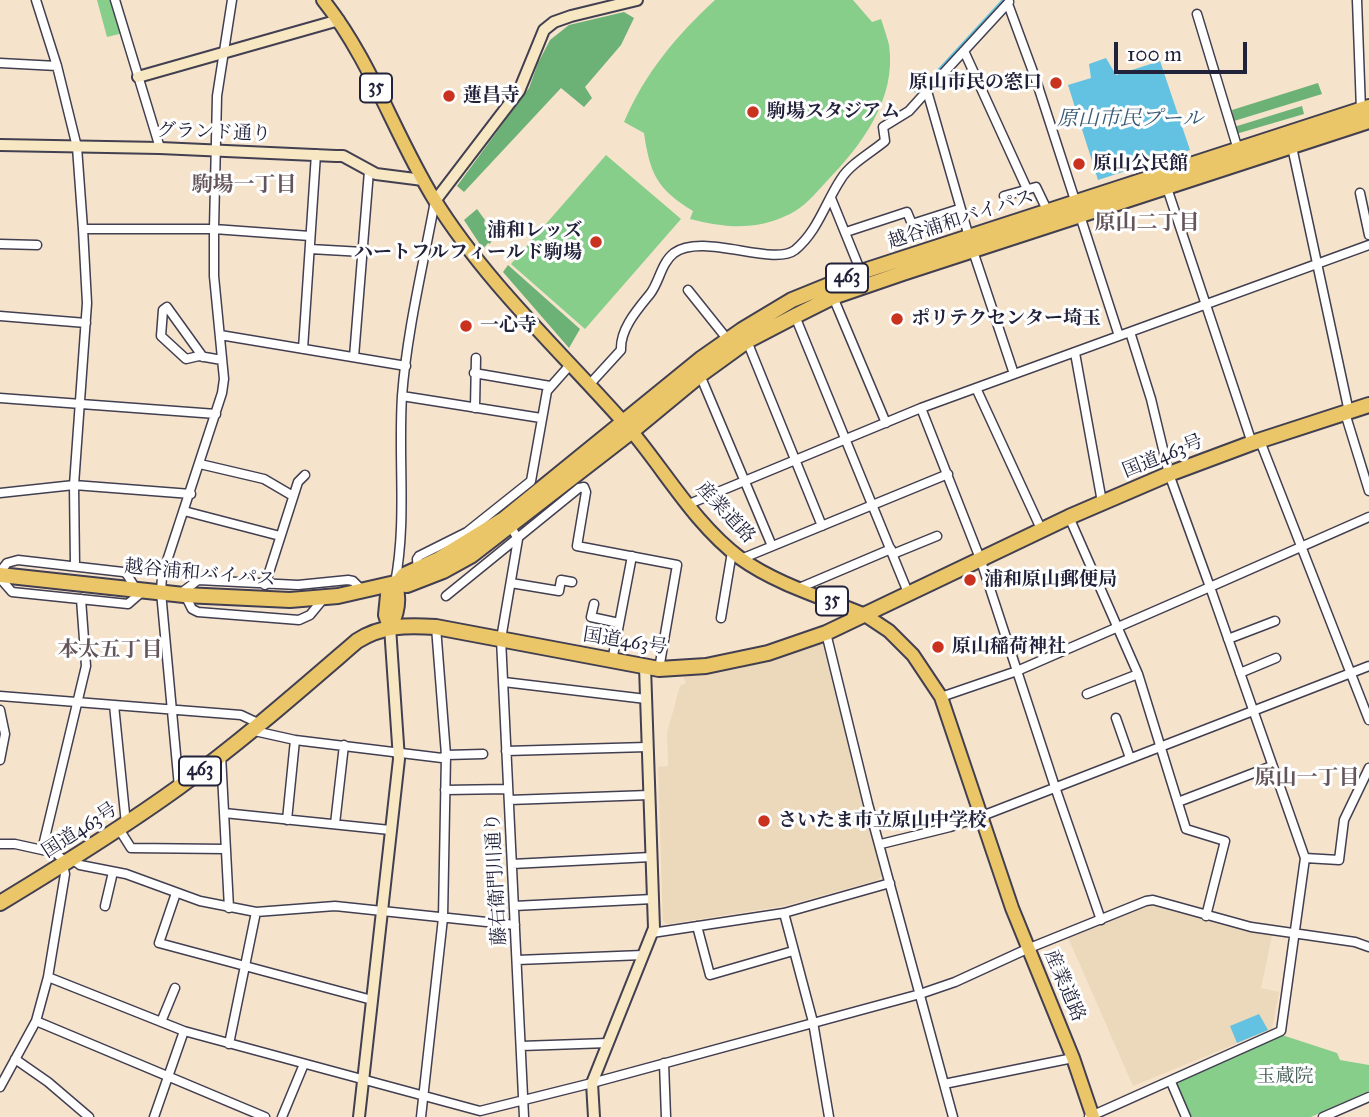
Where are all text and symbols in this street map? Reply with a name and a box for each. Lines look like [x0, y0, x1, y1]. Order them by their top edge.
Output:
scale bar [1117, 28, 1250, 72]
text: 100 m [1127, 41, 1182, 67]
place label: 原山市民の窓口 [909, 72, 1042, 94]
road number: 35 [360, 74, 392, 102]
marker: 原山市民の窓口 [1048, 75, 1064, 91]
place label: 蓮昌寺 [463, 85, 520, 107]
marker: 蓮昌寺 [441, 88, 457, 104]
place label: 駒場スタジアム [767, 101, 900, 123]
marker: 駒場スタジアム [745, 104, 761, 120]
water label: 原山市民プール [1057, 107, 1203, 133]
street label: グランド通り [157, 120, 271, 146]
place label: 原山公民館 [1093, 153, 1188, 175]
marker: 原山公民館 [1071, 156, 1087, 172]
district label: 駒場一丁目 [192, 173, 296, 199]
street label: 越谷浦和バイパス [885, 186, 1037, 254]
district label: 原山二丁目 [1095, 211, 1199, 237]
place label: 浦和レッズ ハートフルフィールド駒場 [354, 220, 582, 264]
marker: 浦和レッズ ハートフルフィールド駒場 [588, 234, 604, 250]
road number: 463 [826, 264, 868, 292]
place label: ポリテクセンター埼玉 [911, 308, 1101, 330]
marker: ポリテクセンター埼玉 [889, 311, 905, 327]
place label: 一心寺 [480, 315, 537, 337]
marker: 一心寺 [458, 318, 474, 334]
street label: 国道463号 [1119, 431, 1207, 483]
street label: 産業道路 [691, 477, 759, 549]
street label: 越谷浦和バイパス [123, 556, 277, 592]
place label: 浦和原山郵便局 [984, 569, 1117, 591]
marker: 浦和原山郵便局 [962, 572, 978, 588]
road number: 35 [816, 586, 848, 616]
street label: 国道463号 [581, 624, 669, 660]
place label: 原山稲荷神社 [952, 636, 1066, 658]
district label: 本太五丁目 [58, 638, 162, 664]
marker: 原山稲荷神社 [930, 639, 946, 655]
road number: 463 [179, 756, 221, 786]
district label: 原山一丁目 [1255, 766, 1359, 792]
street label: 国道463号 [38, 798, 122, 864]
place label: さいたま市立原山中学校 [778, 810, 987, 832]
street label: 藤右衛門川通り [482, 812, 512, 946]
marker: さいたま市立原山中学校 [756, 813, 772, 829]
street label: 産業道路 [1039, 947, 1089, 1025]
park label: 玉蔵院 [1257, 1066, 1313, 1088]

